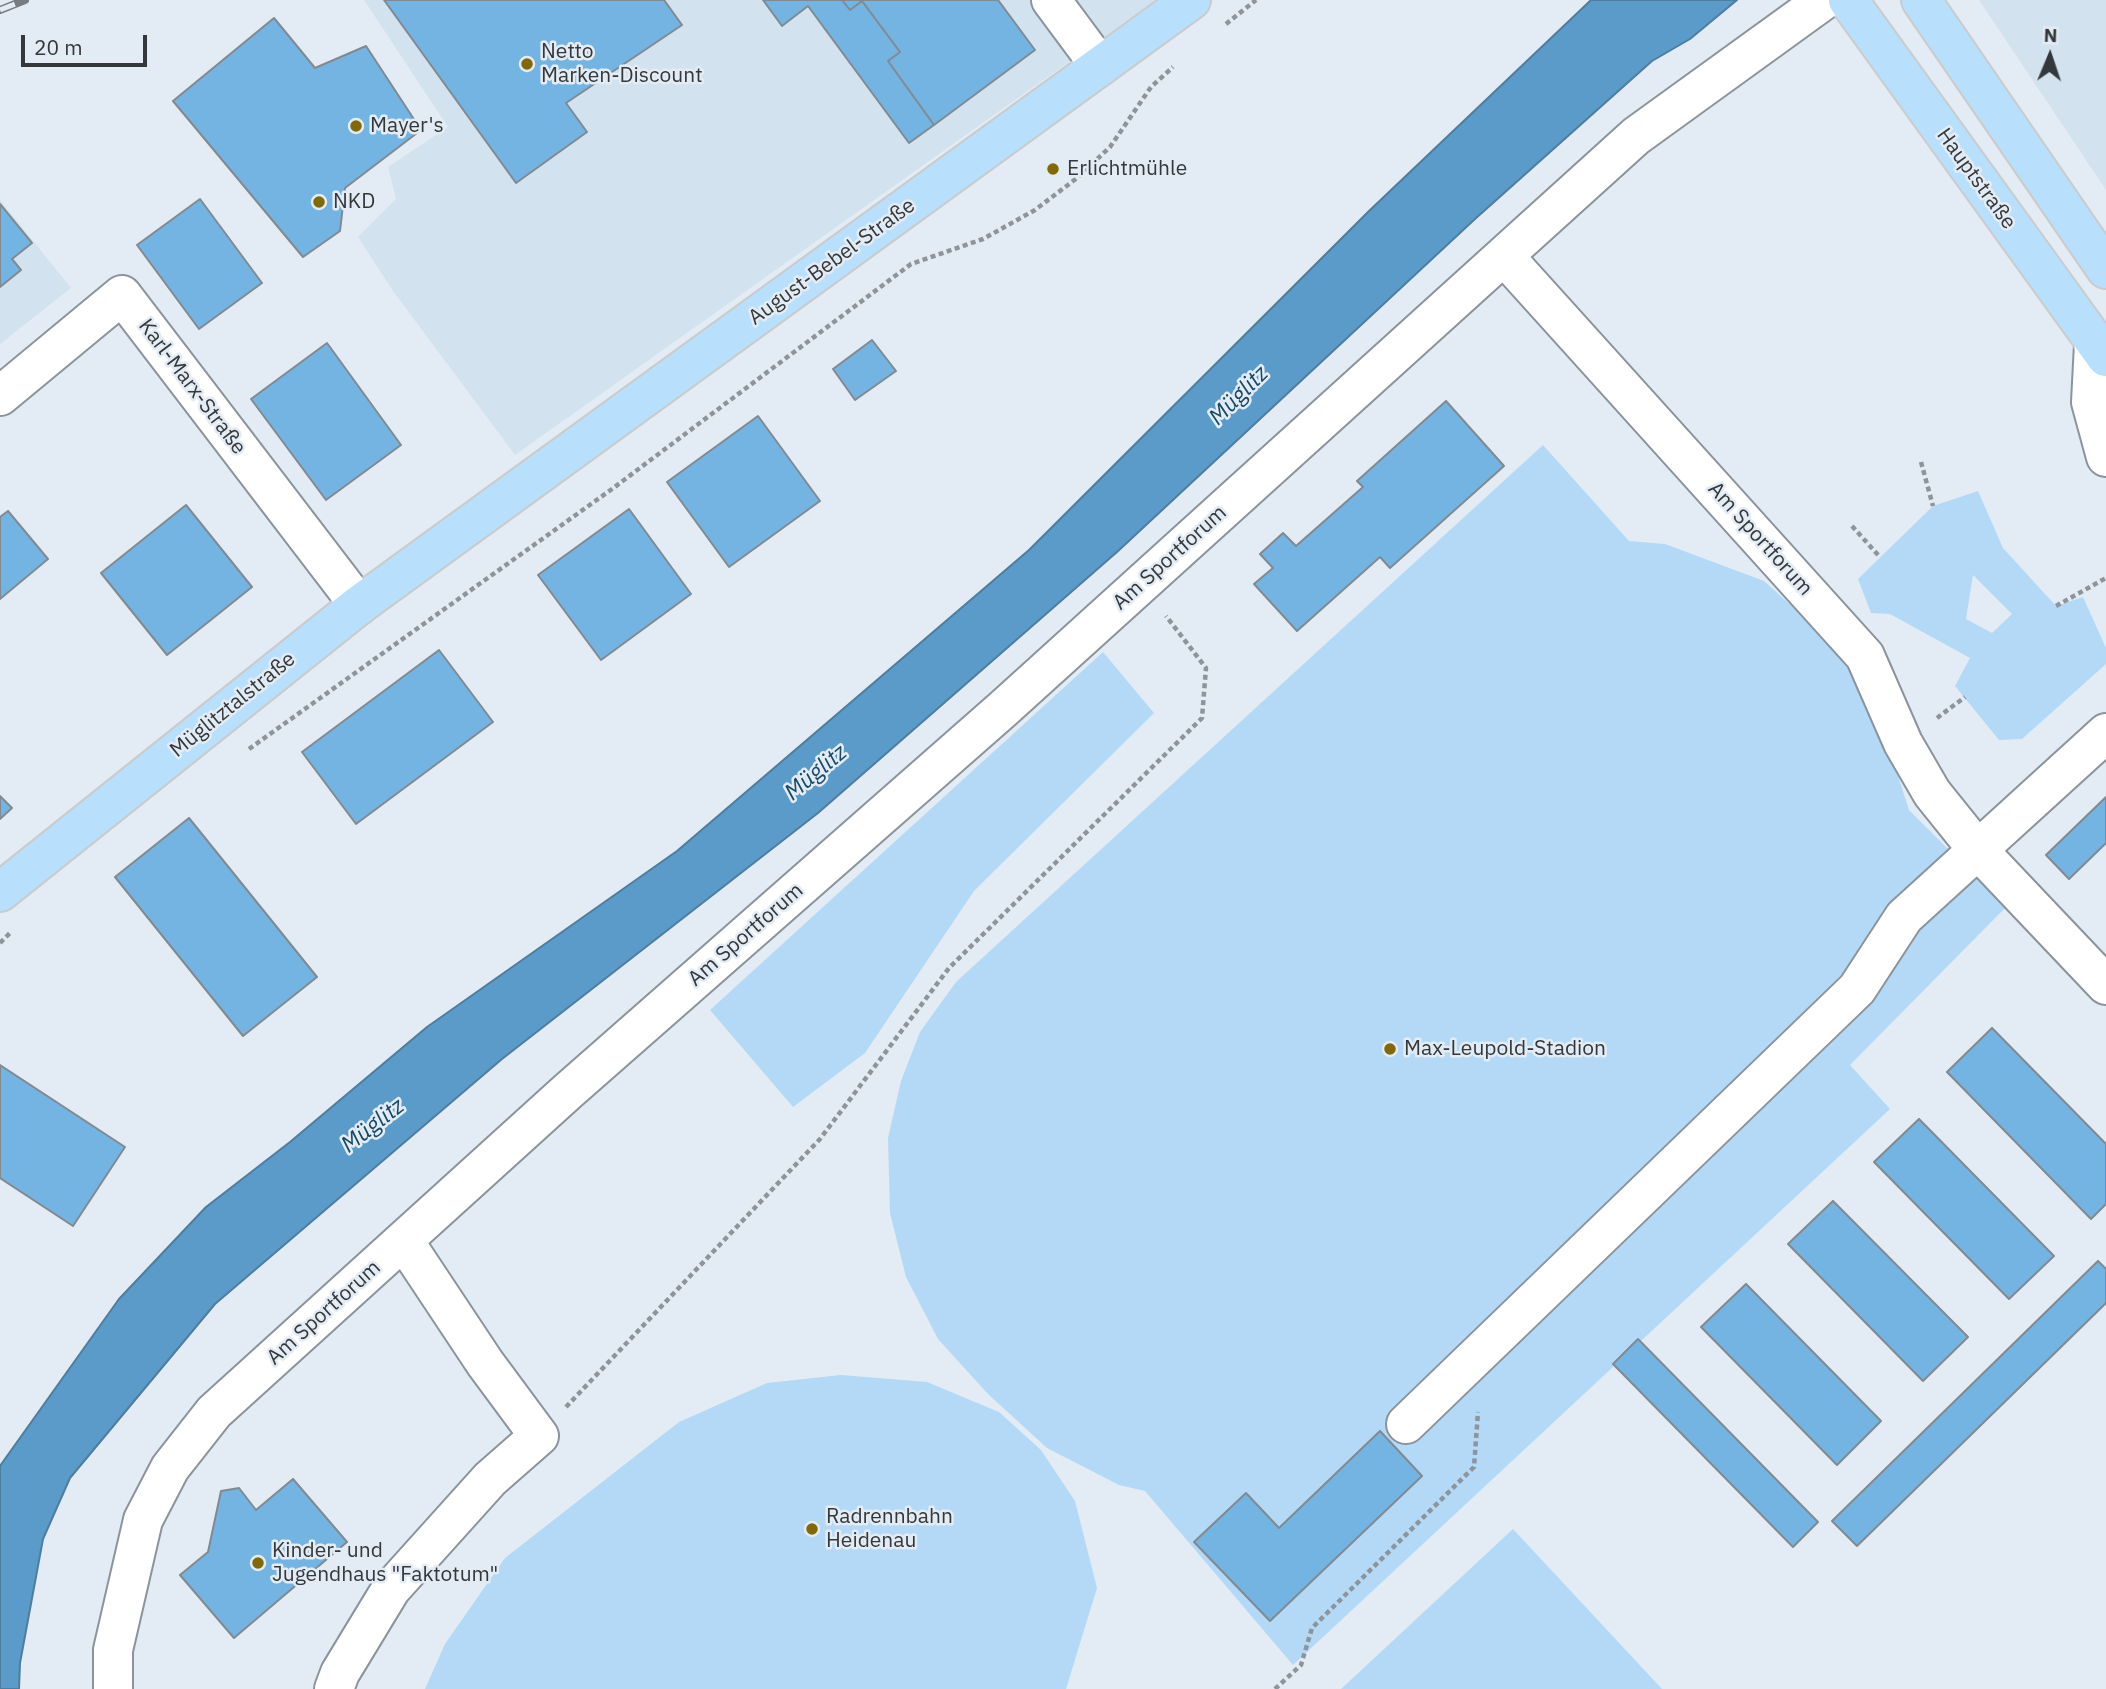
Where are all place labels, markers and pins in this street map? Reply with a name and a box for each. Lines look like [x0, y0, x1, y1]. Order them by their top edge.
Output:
place label: Netto Marken-Discount [541, 39, 703, 89]
marker: Netto Marken-Discount [519, 56, 535, 72]
place label: Mayer's [370, 113, 444, 139]
marker: Mayer's [348, 118, 364, 134]
place label: Erlichtmühle [1067, 156, 1187, 182]
marker: Erlichtmühle [1045, 161, 1061, 177]
place label: NKD [333, 189, 375, 215]
marker: NKD [311, 194, 327, 210]
place label: Max-Leupold-Stadion [1404, 1036, 1606, 1062]
marker: Max-Leupold-Stadion [1382, 1041, 1398, 1057]
place label: Radrennbahn Heidenau [826, 1504, 953, 1554]
marker: Radrennbahn Heidenau [804, 1521, 820, 1537]
place label: Kinder- und Jugendhaus "Faktotum" [272, 1538, 498, 1588]
marker: Kinder- und Jugendhaus "Faktotum" [250, 1555, 266, 1571]

